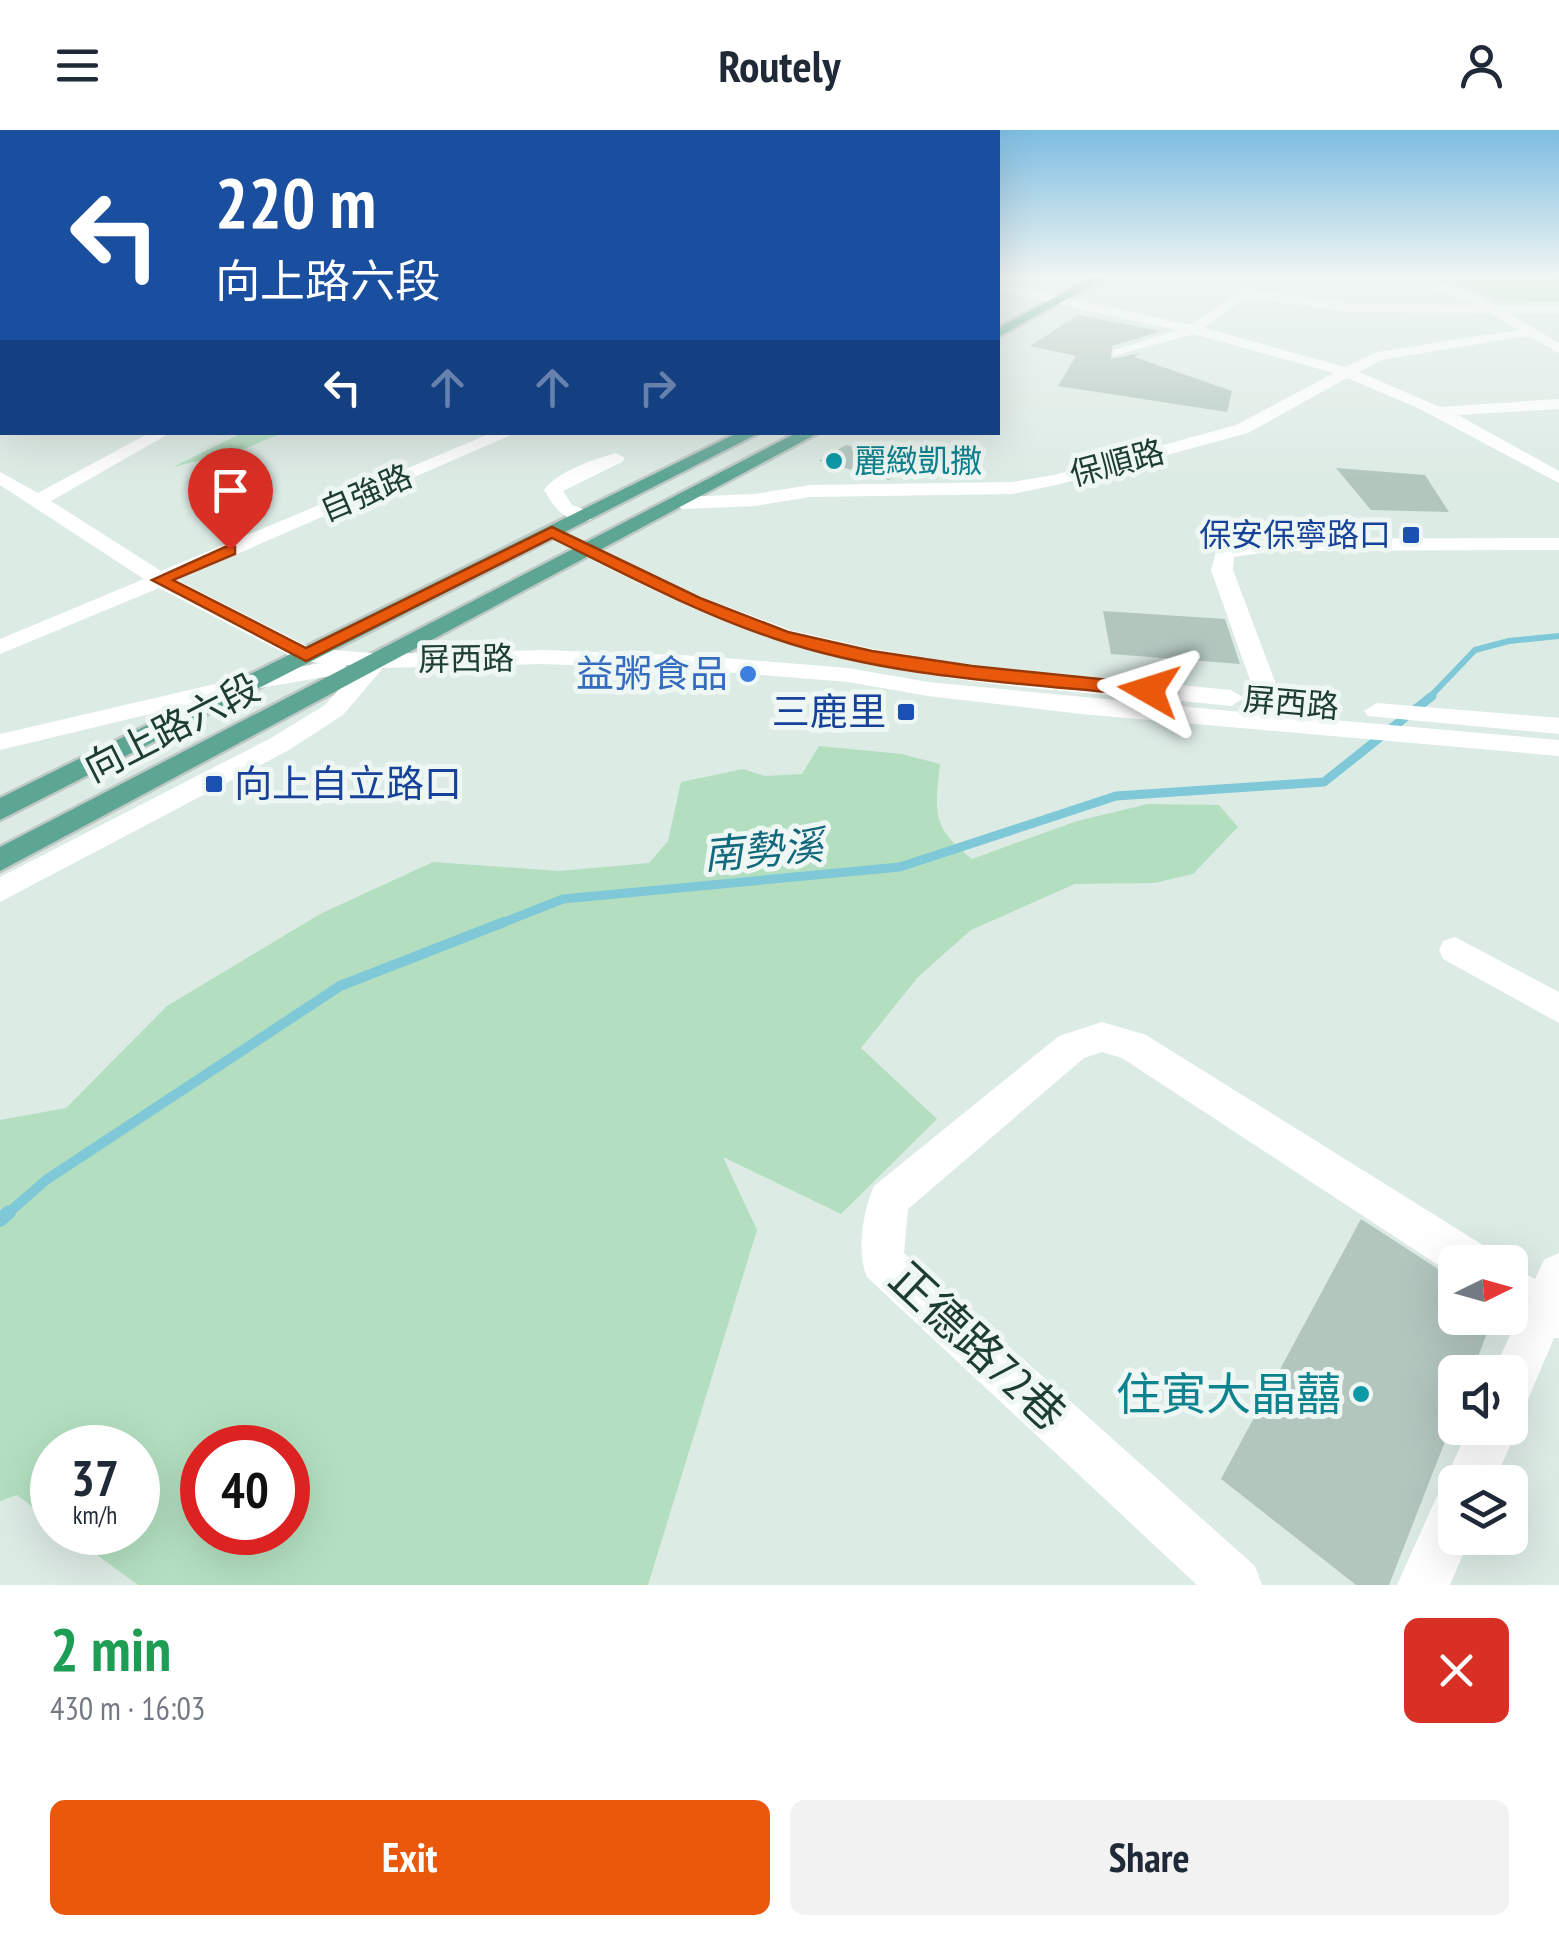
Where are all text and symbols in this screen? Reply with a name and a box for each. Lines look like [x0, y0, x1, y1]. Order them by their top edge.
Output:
text: Routely [718, 36, 841, 94]
icon: menu [50, 38, 105, 93]
icon: person [1454, 38, 1509, 93]
text: 220 m [215, 157, 376, 247]
icon: left [50, 170, 180, 300]
text: 向上路六段 [215, 251, 440, 309]
icon: left [315, 360, 370, 415]
icon: ahead [420, 360, 475, 415]
icon: ahead [525, 360, 580, 415]
icon: right [630, 360, 685, 415]
street label: 保順路 [1065, 429, 1169, 495]
place label: 麗緻凱撒 [854, 439, 982, 481]
pin [188, 448, 273, 551]
marker: 麗緻凱撒 [823, 450, 845, 472]
street label: 自強路 [313, 454, 418, 530]
icon: arrive [203, 463, 258, 518]
place label: 保安保寧路口 [1199, 513, 1391, 555]
marker: 保安保寧路口 [1400, 524, 1422, 546]
street label: 屏西路 [418, 636, 514, 680]
position arrow [1097, 638, 1201, 742]
place label: 益粥食品 [576, 648, 728, 697]
street label: 向上路六段 [76, 662, 267, 792]
marker: 益粥食品 [737, 663, 759, 685]
street label: 屏西路 [1241, 677, 1341, 727]
place label: 三鹿里 [772, 686, 886, 735]
marker: 三鹿里 [895, 701, 917, 723]
place label: 向上自立路口 [234, 758, 462, 807]
marker: 向上自立路口 [203, 773, 225, 795]
water label: 南勢溪 [701, 817, 830, 880]
north arrow [1438, 1245, 1528, 1335]
map controls [1438, 1245, 1528, 1555]
street label: 正德路72巷 [878, 1249, 1079, 1442]
button: sound [1438, 1355, 1528, 1445]
place label: 住寅大晶囍 [1116, 1364, 1341, 1422]
marker: 住寅大晶囍 [1350, 1383, 1372, 1405]
speed limit sign: 40 [180, 1425, 310, 1555]
text: 37 [71, 1445, 119, 1510]
button: layers [1438, 1465, 1528, 1555]
text: km/h [73, 1499, 117, 1531]
text: 2 min [50, 1610, 171, 1688]
button: close [1404, 1618, 1509, 1723]
text: 430 m · 16:03 [50, 1687, 205, 1729]
button: Exit [50, 1800, 770, 1915]
button: Share [790, 1800, 1509, 1915]

